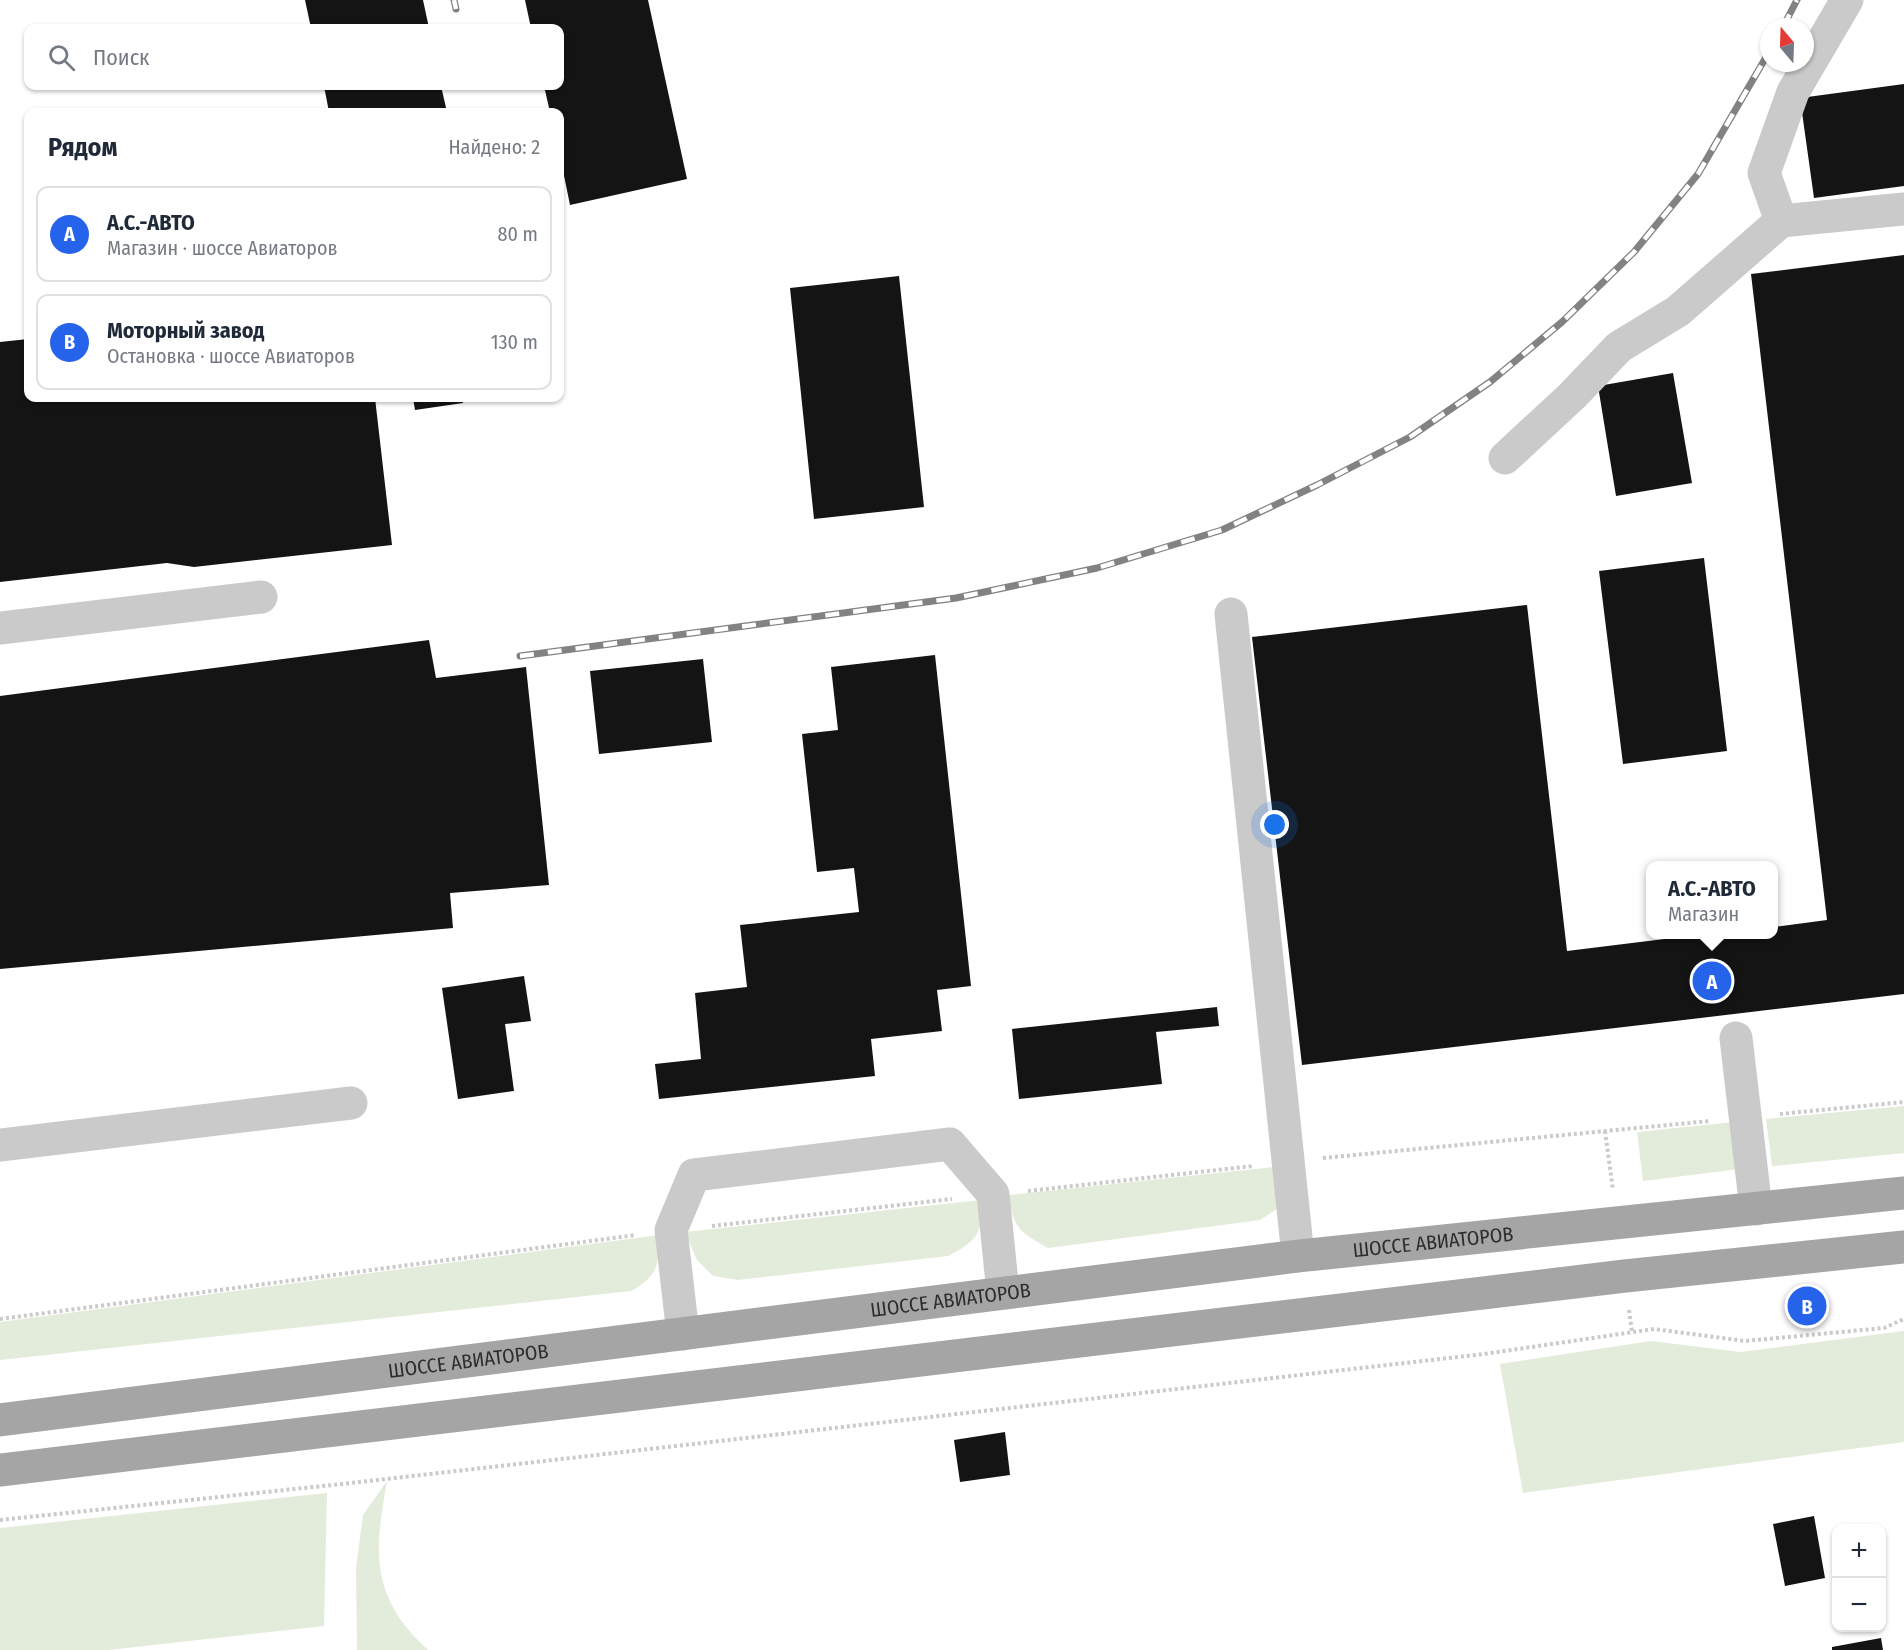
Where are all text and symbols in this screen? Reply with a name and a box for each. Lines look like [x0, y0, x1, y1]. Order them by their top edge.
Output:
north arrow [1760, 18, 1814, 72]
search box [24, 24, 564, 90]
icon: search [45, 41, 78, 74]
text: Поиск [93, 44, 149, 71]
text: Рядом [48, 132, 117, 163]
text: Найдено: 2 [448, 135, 540, 159]
text: А.С.-АВТО [107, 209, 195, 236]
text: A [64, 222, 75, 246]
text: 80 m [498, 222, 538, 246]
text: Магазин · шоссе Авиаторов [107, 236, 338, 260]
text: Моторный завод [107, 317, 264, 344]
text: B [64, 330, 75, 354]
text: 130 m [491, 330, 538, 354]
text: Остановка · шоссе Авиаторов [107, 344, 355, 368]
your location [1260, 810, 1289, 839]
popup [1646, 861, 1778, 939]
text: А.С.-АВТО [1668, 875, 1756, 902]
text: Магазин [1668, 902, 1739, 926]
pin: A [1692, 958, 1732, 1004]
street label: ШОССЕ АВИАТОРОВ [1351, 1222, 1514, 1262]
street label: ШОССЕ АВИАТОРОВ [869, 1278, 1032, 1322]
pin: B [1788, 1284, 1826, 1328]
street label: ШОССЕ АВИАТОРОВ [387, 1339, 550, 1383]
map controls [1832, 1524, 1886, 1632]
button: + [1832, 1524, 1886, 1578]
button: − [1832, 1578, 1886, 1632]

